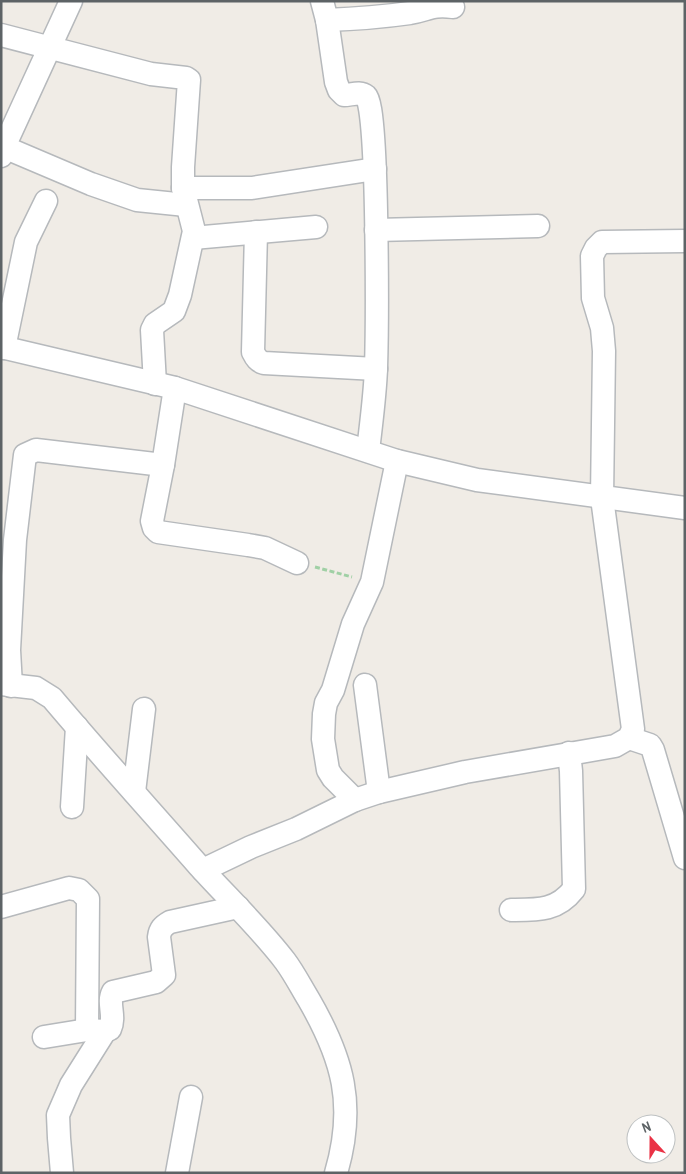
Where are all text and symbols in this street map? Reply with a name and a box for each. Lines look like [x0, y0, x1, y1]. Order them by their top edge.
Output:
north arrow [626, 1114, 676, 1164]
text: N [639, 1117, 653, 1137]

